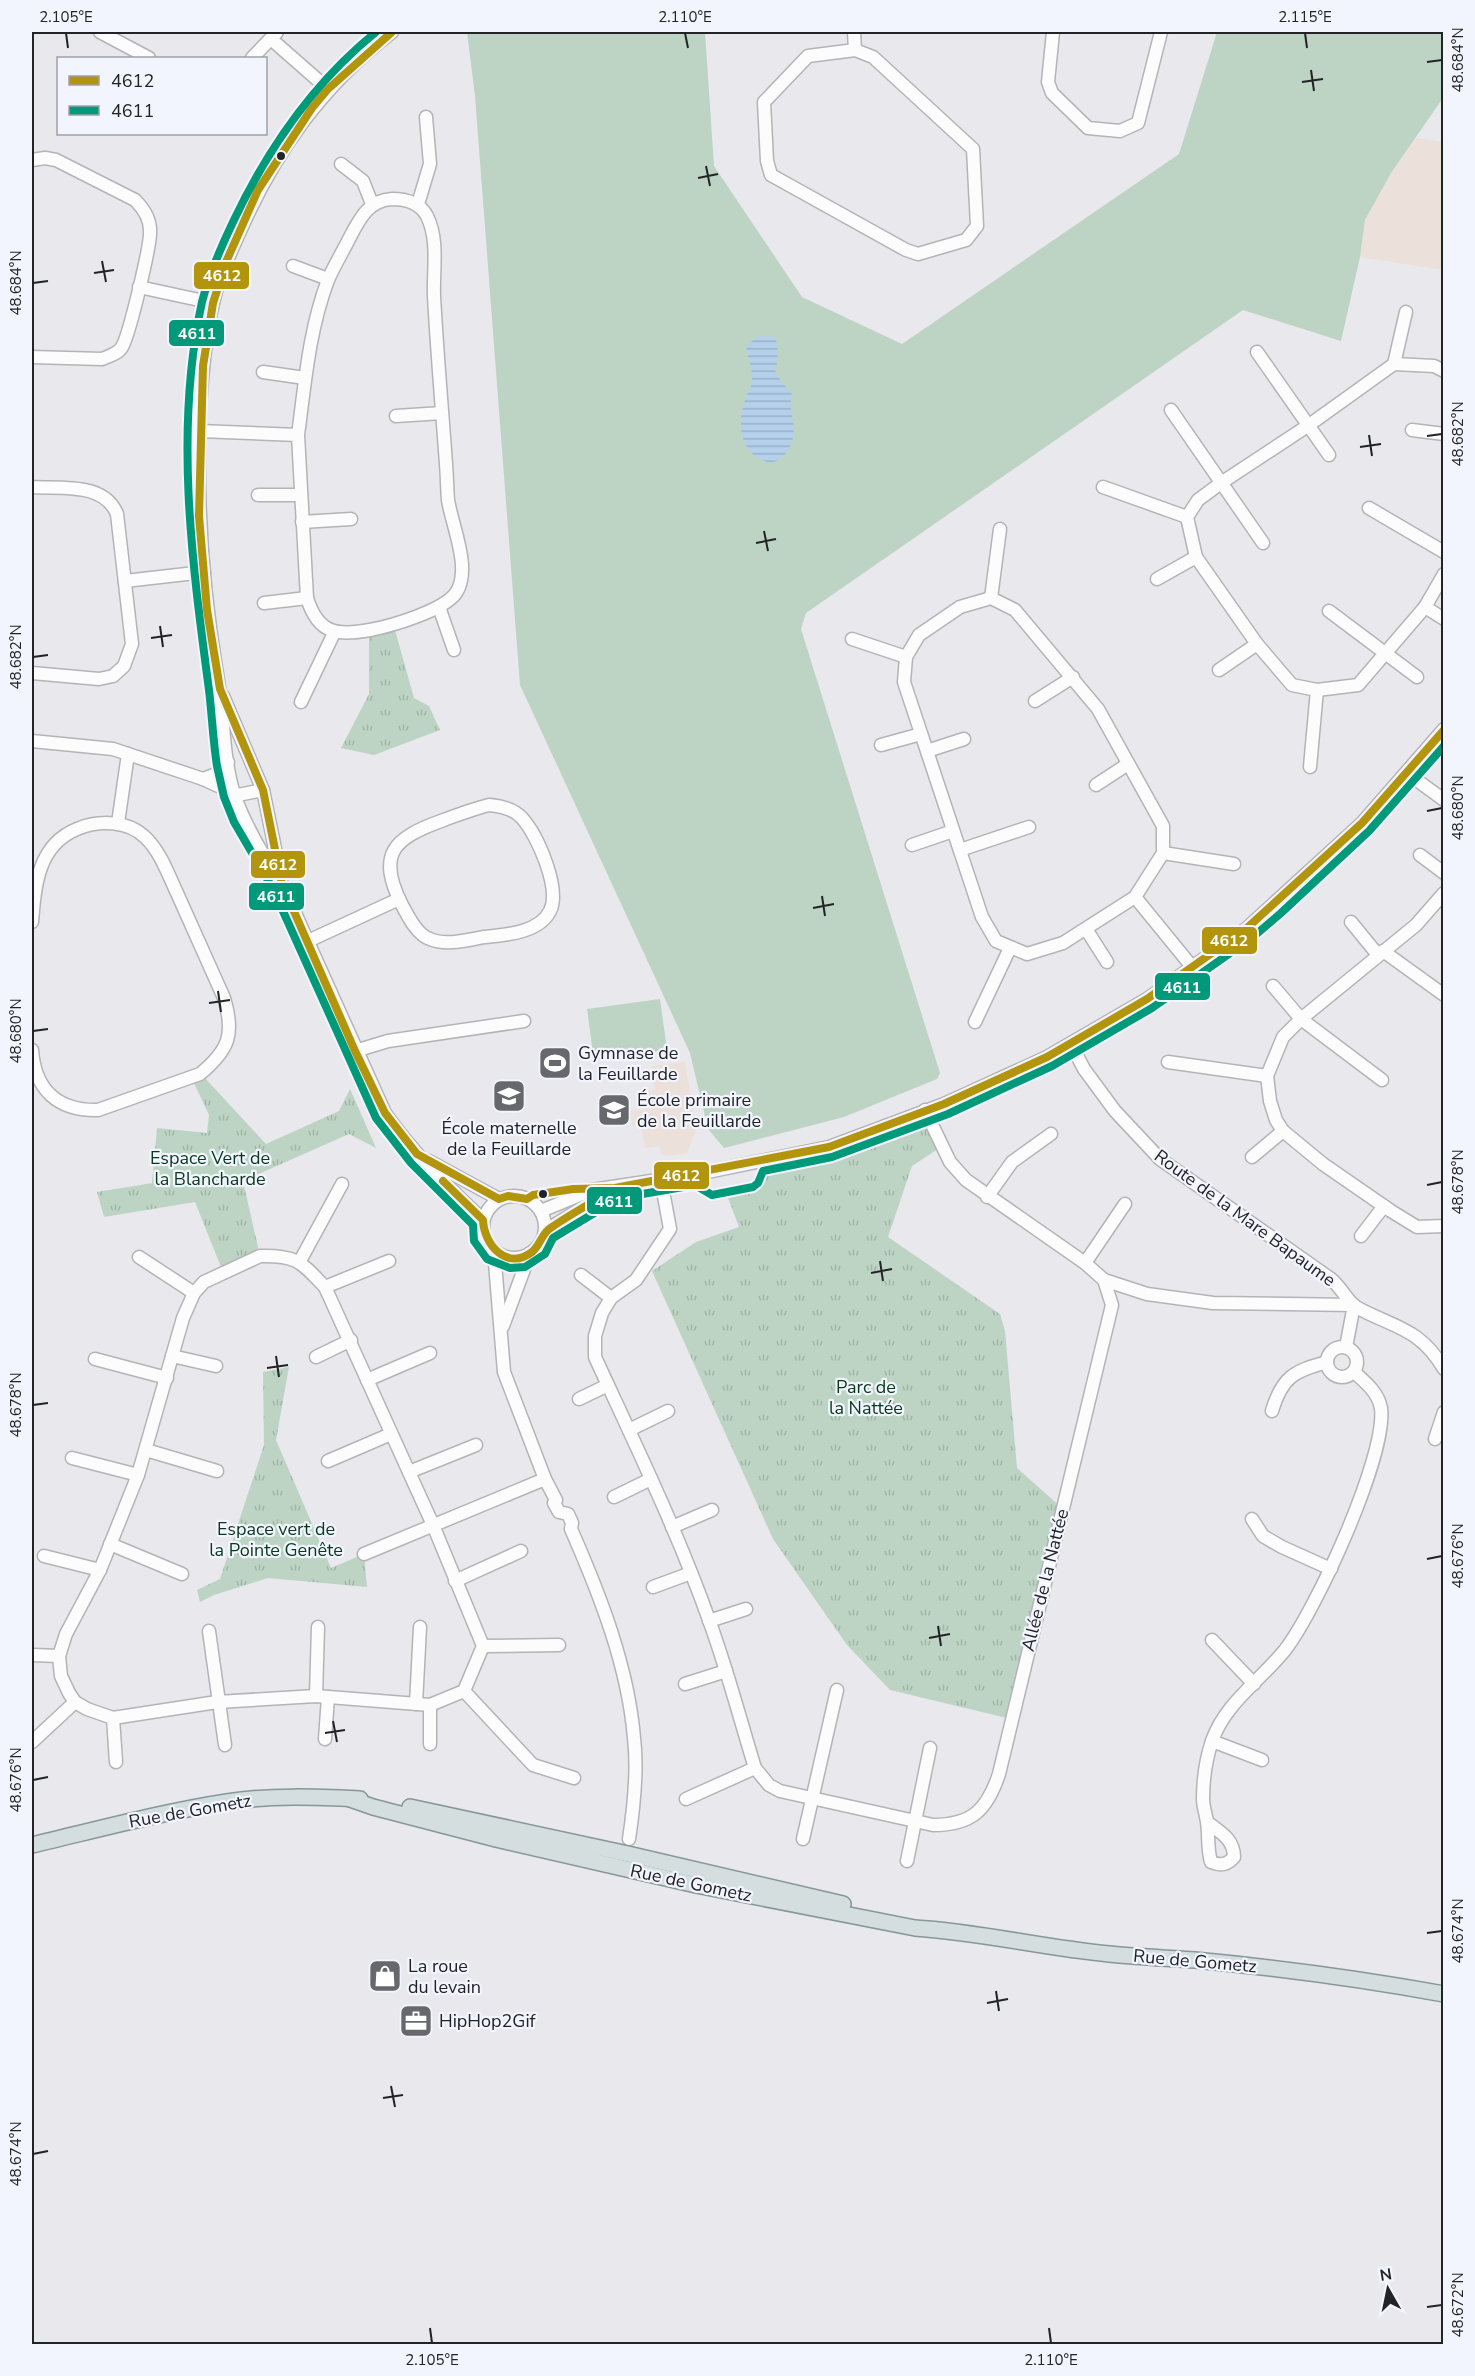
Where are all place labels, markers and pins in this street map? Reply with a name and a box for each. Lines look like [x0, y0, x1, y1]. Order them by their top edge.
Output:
unlabelled marker [275, 150, 287, 162]
place label: Gymnase de la Feuillarde [578, 1041, 678, 1086]
sports icon: Gymnase de la Feuillarde [537, 1045, 573, 1081]
school or university icon: École maternelle de la Feuillarde [491, 1078, 527, 1114]
place label: École primaire de la Feuillarde [637, 1088, 761, 1133]
school or university icon: École primaire de la Feuillarde [596, 1092, 632, 1128]
place label: École maternelle de la Feuillarde [441, 1116, 577, 1161]
unlabelled marker [537, 1188, 549, 1200]
place label: La roue du levain [408, 1954, 481, 1999]
shop icon: La roue du levain [367, 1958, 403, 1994]
office icon: HipHop2Gif [398, 2003, 434, 2039]
place label: HipHop2Gif [439, 2009, 537, 2033]

